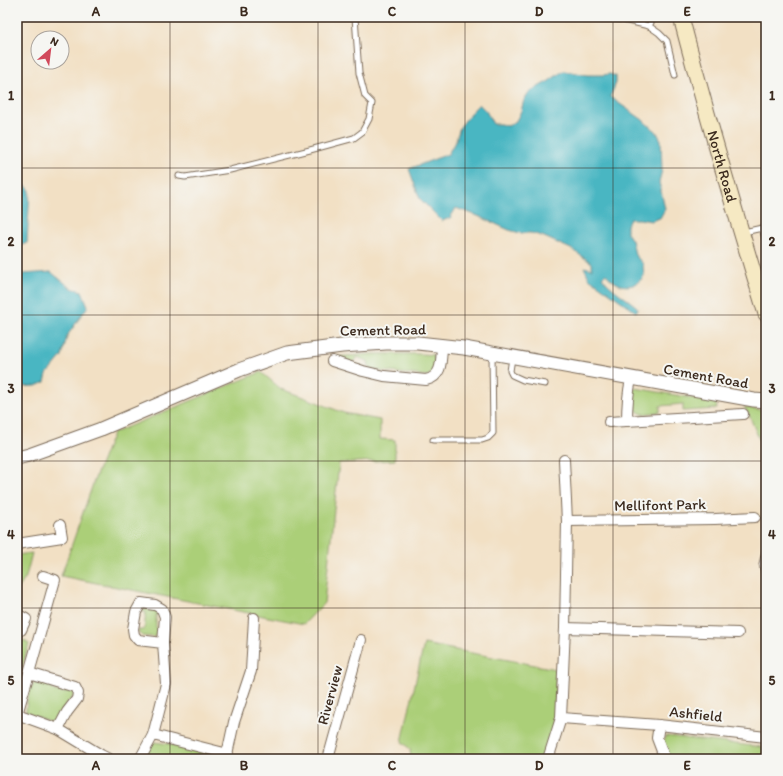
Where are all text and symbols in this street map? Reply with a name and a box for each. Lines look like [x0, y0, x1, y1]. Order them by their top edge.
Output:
text: A [91, 4, 101, 19]
text: B [240, 4, 249, 19]
text: C [388, 4, 397, 19]
text: D [535, 4, 544, 19]
text: E [683, 4, 691, 19]
north arrow [30, 30, 70, 70]
text: N [48, 34, 61, 49]
text: 1 [8, 88, 14, 103]
text: 1 [769, 88, 775, 103]
street label: North Road [703, 129, 741, 205]
text: 2 [8, 234, 15, 249]
text: 2 [769, 234, 776, 249]
street label: Cement Road [340, 320, 427, 340]
street label: Cement Road [662, 360, 751, 392]
text: 3 [7, 381, 15, 396]
text: 3 [768, 381, 776, 396]
street label: Mellifont Park [614, 495, 706, 515]
text: 4 [7, 527, 15, 542]
text: 4 [768, 527, 776, 542]
street label: Riverview [313, 663, 347, 727]
text: 5 [8, 673, 15, 688]
text: 5 [769, 673, 776, 688]
street label: Ashfield [669, 702, 724, 726]
text: A [91, 758, 101, 773]
text: B [240, 758, 249, 773]
text: C [388, 758, 397, 773]
text: D [535, 758, 544, 773]
text: E [683, 758, 691, 773]

